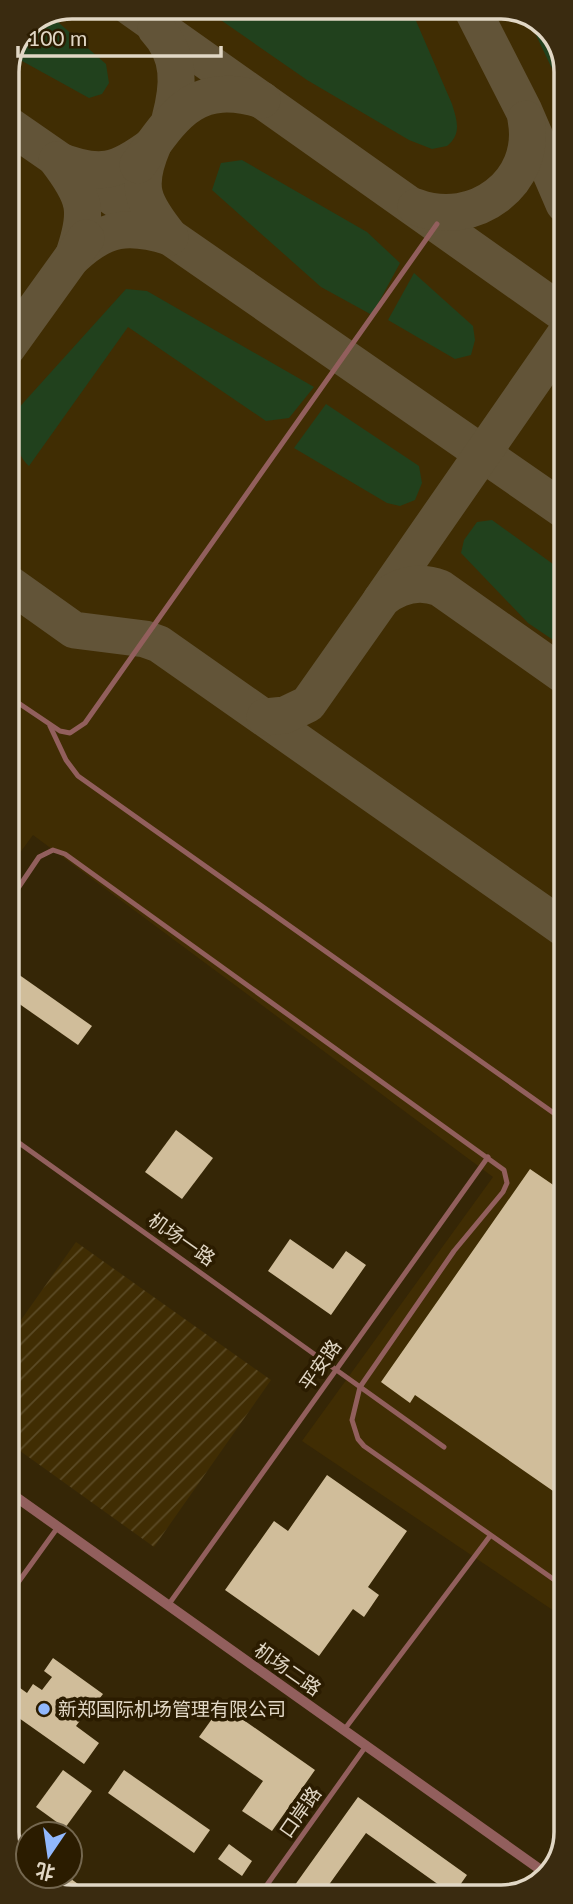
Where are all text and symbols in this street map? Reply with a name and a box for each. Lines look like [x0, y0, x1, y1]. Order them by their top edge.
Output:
scale bar [18, 14, 220, 58]
text: 100 m [28, 25, 87, 50]
street label: 机场一路 [145, 1207, 220, 1270]
street label: 平安路 [294, 1335, 345, 1395]
street label: 机场二路 [251, 1637, 326, 1700]
place label: 新郑国际机场管理有限公司 [58, 1697, 286, 1720]
marker: 新郑国际机场管理有限公司 [36, 1701, 52, 1717]
street label: 口岸路 [274, 1782, 325, 1842]
north arrow [14, 1820, 84, 1890]
text: 北 [33, 1859, 57, 1885]

